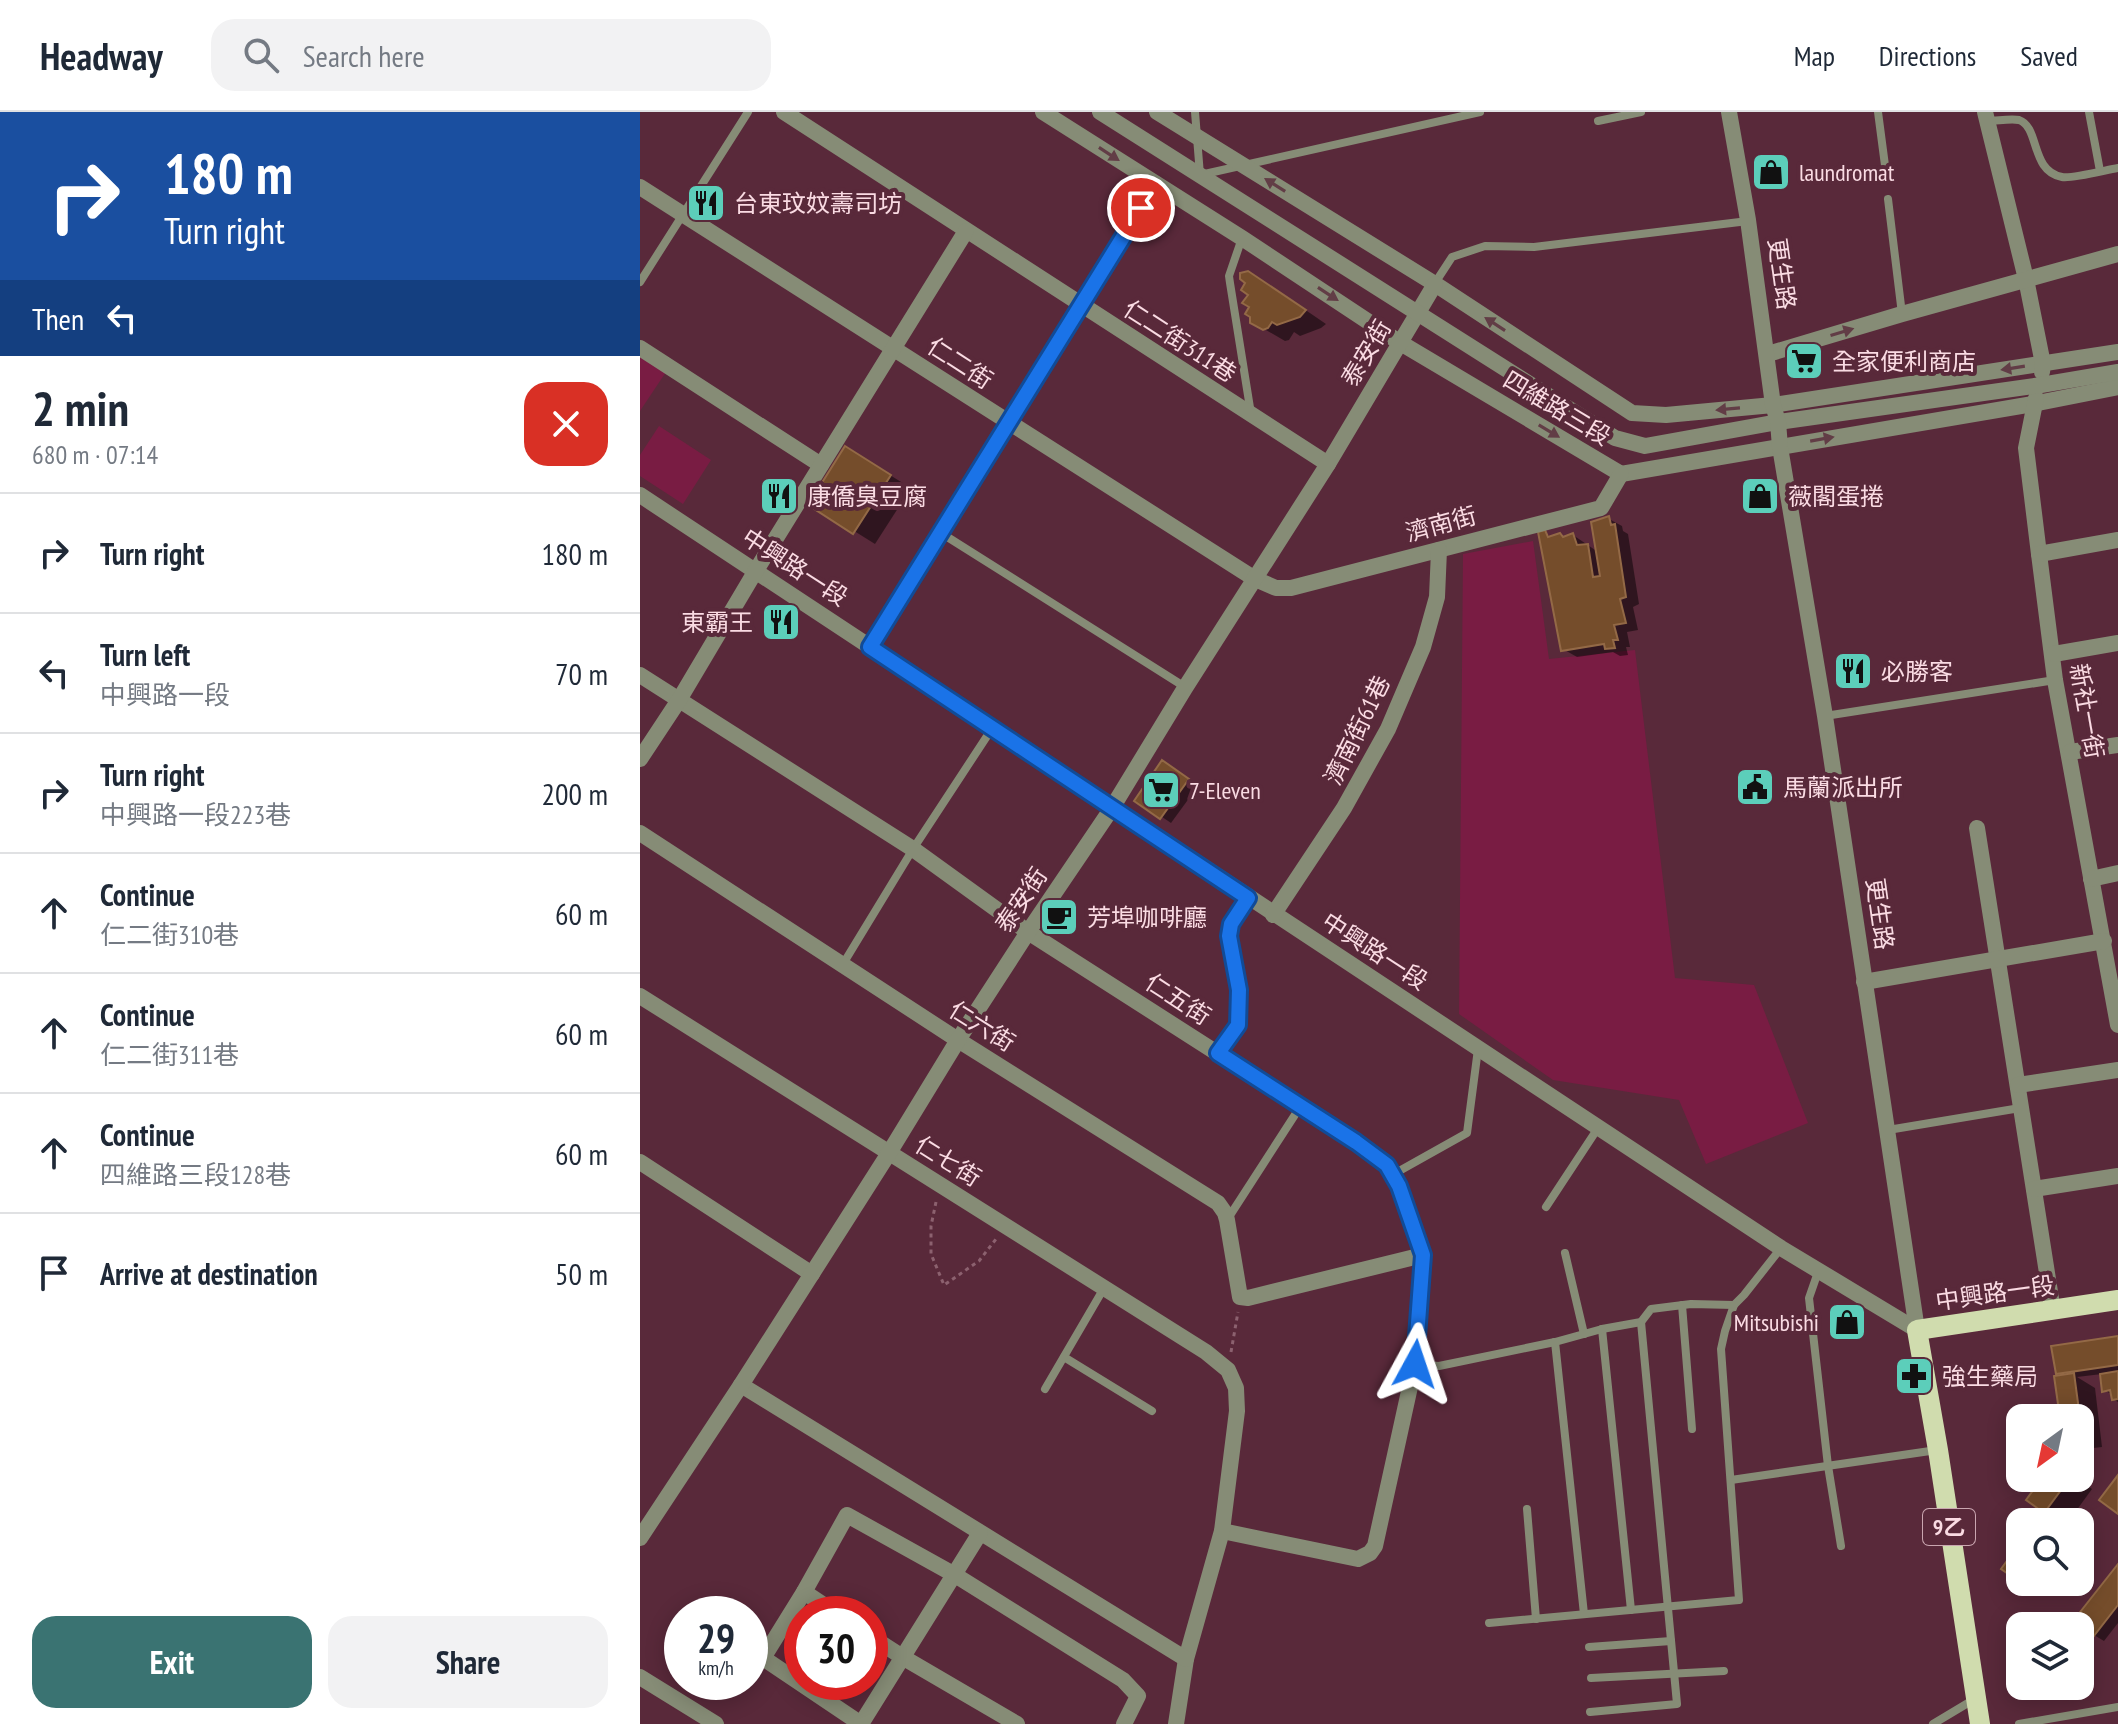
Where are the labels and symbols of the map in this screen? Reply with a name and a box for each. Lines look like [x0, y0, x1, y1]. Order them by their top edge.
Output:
one-way arrow [1098, 146, 1120, 160]
shop icon: laundromat [1750, 151, 1792, 193]
place label: laundromat [1799, 157, 1895, 188]
pin [1107, 174, 1175, 242]
one-way arrow [1264, 178, 1286, 192]
restaurant icon: 台東玟妏壽司坊 [685, 182, 727, 224]
place label: 台東玟妏壽司坊 [734, 188, 902, 219]
street label: 更生路 [1762, 236, 1802, 312]
one-way arrow [1317, 287, 1338, 302]
street label: 仁二街311巷 [1118, 293, 1242, 389]
street label: 泰安街 [1334, 314, 1398, 392]
one-way arrow [1485, 316, 1506, 331]
one-way arrow [1831, 325, 1855, 338]
street label: 仁二街 [921, 330, 999, 396]
supermarket icon: 全家便利商店 [1783, 340, 1825, 382]
place label: 全家便利商店 [1832, 346, 1976, 377]
one-way arrow [2001, 363, 2026, 375]
street label: 四維路三段 [1498, 364, 1616, 452]
one-way arrow [1715, 402, 1740, 415]
one-way arrow [1538, 424, 1560, 438]
one-way arrow [1810, 433, 1835, 445]
restaurant icon: 康僑臭豆腐 [758, 475, 800, 517]
shop icon: 薇閣蛋捲 [1739, 475, 1781, 517]
place label: 康僑臭豆腐 [807, 481, 927, 512]
place label: 薇閣蛋捲 [1788, 481, 1884, 512]
street label: 濟南街 [1402, 500, 1480, 548]
street label: 中興路一段 [736, 521, 854, 613]
restaurant icon: 東霸王 [760, 601, 802, 643]
place label: 東霸王 [681, 607, 753, 638]
restaurant icon: 必勝客 [1832, 650, 1874, 692]
place label: 必勝客 [1881, 656, 1953, 687]
street label: 新社一街 [2063, 661, 2111, 761]
street label: 濟南街61巷 [1317, 670, 1397, 790]
public building icon: 馬蘭派出所 [1734, 766, 1776, 808]
supermarket icon: 7-Eleven [1140, 769, 1182, 811]
place label: 馬蘭派出所 [1783, 772, 1903, 803]
place label: 7-Eleven [1189, 775, 1261, 806]
street label: 泰安街 [988, 861, 1054, 939]
street label: 更生路 [1860, 876, 1900, 952]
cafe icon: 芳埠咖啡廳 [1038, 896, 1080, 938]
place label: 芳埠咖啡廳 [1087, 902, 1207, 933]
street label: 中興路一段 [1316, 905, 1434, 997]
street label: 仁五街 [1139, 966, 1217, 1032]
street label: 仁六街 [943, 994, 1021, 1058]
street label: 仁七街 [909, 1129, 987, 1193]
street label: 中興路一段 [1933, 1269, 2057, 1317]
shop icon: Mitsubishi [1826, 1301, 1868, 1343]
place label: Mitsubishi [1734, 1307, 1819, 1338]
position arrow [1373, 1322, 1457, 1406]
pharmacy icon: 強生藥局 [1893, 1355, 1935, 1397]
place label: 強生藥局 [1942, 1361, 2038, 1392]
north arrow [2006, 1404, 2094, 1492]
road number: 9乙 [1923, 1509, 1975, 1545]
speed limit sign: 30 [784, 1596, 888, 1700]

